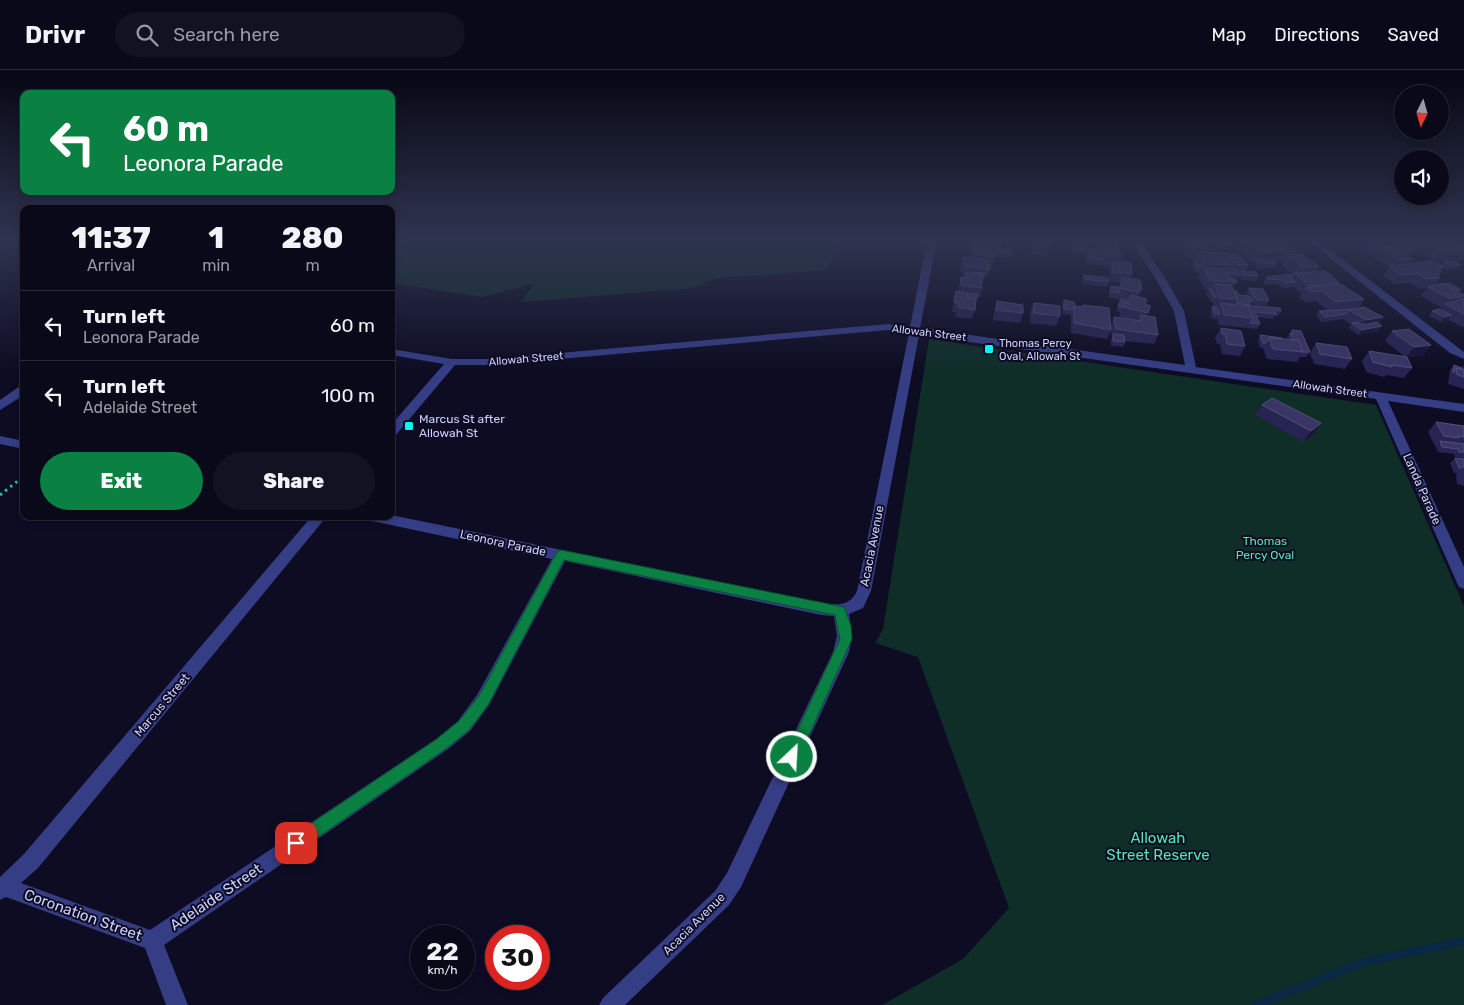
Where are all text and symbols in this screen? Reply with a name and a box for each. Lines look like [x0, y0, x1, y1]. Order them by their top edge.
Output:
search box [115, 12, 465, 57]
text: Drivr [25, 21, 85, 49]
icon: search [133, 21, 161, 49]
text: Search here [173, 23, 280, 46]
text: Map [1211, 24, 1246, 46]
text: Directions [1274, 24, 1360, 46]
text: Saved [1388, 24, 1439, 46]
north arrow [1394, 85, 1449, 140]
map controls [1394, 85, 1449, 205]
text: 60 m [123, 108, 209, 150]
icon: left [40, 110, 105, 175]
text: Leonora Parade [123, 150, 284, 177]
button: sound [1394, 150, 1449, 205]
text: 11:37 [71, 220, 151, 256]
text: 1 [208, 220, 224, 256]
text: 280 [281, 220, 344, 256]
text: Arrival [87, 256, 135, 275]
text: min [202, 256, 230, 275]
text: m [305, 256, 320, 275]
text: Turn left [83, 305, 165, 328]
icon: left [40, 312, 68, 340]
text: 60 m [330, 314, 375, 337]
street label: Allowah Street [891, 322, 968, 344]
text: Leonora Parade [83, 328, 200, 347]
place label: Thomas Percy Oval, Allowah St [999, 337, 1081, 363]
marker: Thomas Percy Oval, Allowah St [983, 343, 995, 355]
street label: Allowah Street [488, 349, 565, 369]
text: Turn left [83, 375, 165, 398]
street label: Allowah Street [1292, 377, 1369, 401]
icon: left [40, 382, 68, 410]
text: 100 m [321, 384, 375, 407]
text: Adelaide Street [83, 398, 197, 417]
place label: Marcus St after Allowah St [419, 412, 505, 440]
marker: Marcus St after Allowah St [403, 420, 415, 432]
street label: Landa Parade [1400, 451, 1444, 527]
button: Exit [40, 452, 203, 510]
button: Share [213, 452, 375, 510]
street label: Acacia Avenue [857, 504, 887, 588]
street label: Leonora Parade [459, 527, 548, 559]
park label: Thomas Percy Oval [1236, 534, 1294, 562]
street label: Marcus Street [132, 670, 193, 739]
position arrow [765, 730, 817, 782]
pin [275, 822, 317, 864]
icon: arrive [282, 829, 310, 857]
park label: Allowah Street Reserve [1106, 829, 1210, 864]
street label: Adelaide Street [167, 859, 266, 934]
street label: Coronation Street [22, 885, 145, 945]
street label: Acacia Avenue [660, 890, 728, 958]
speed limit sign: 30 [485, 925, 550, 990]
text: 22 [426, 937, 459, 966]
text: km/h [428, 963, 457, 977]

